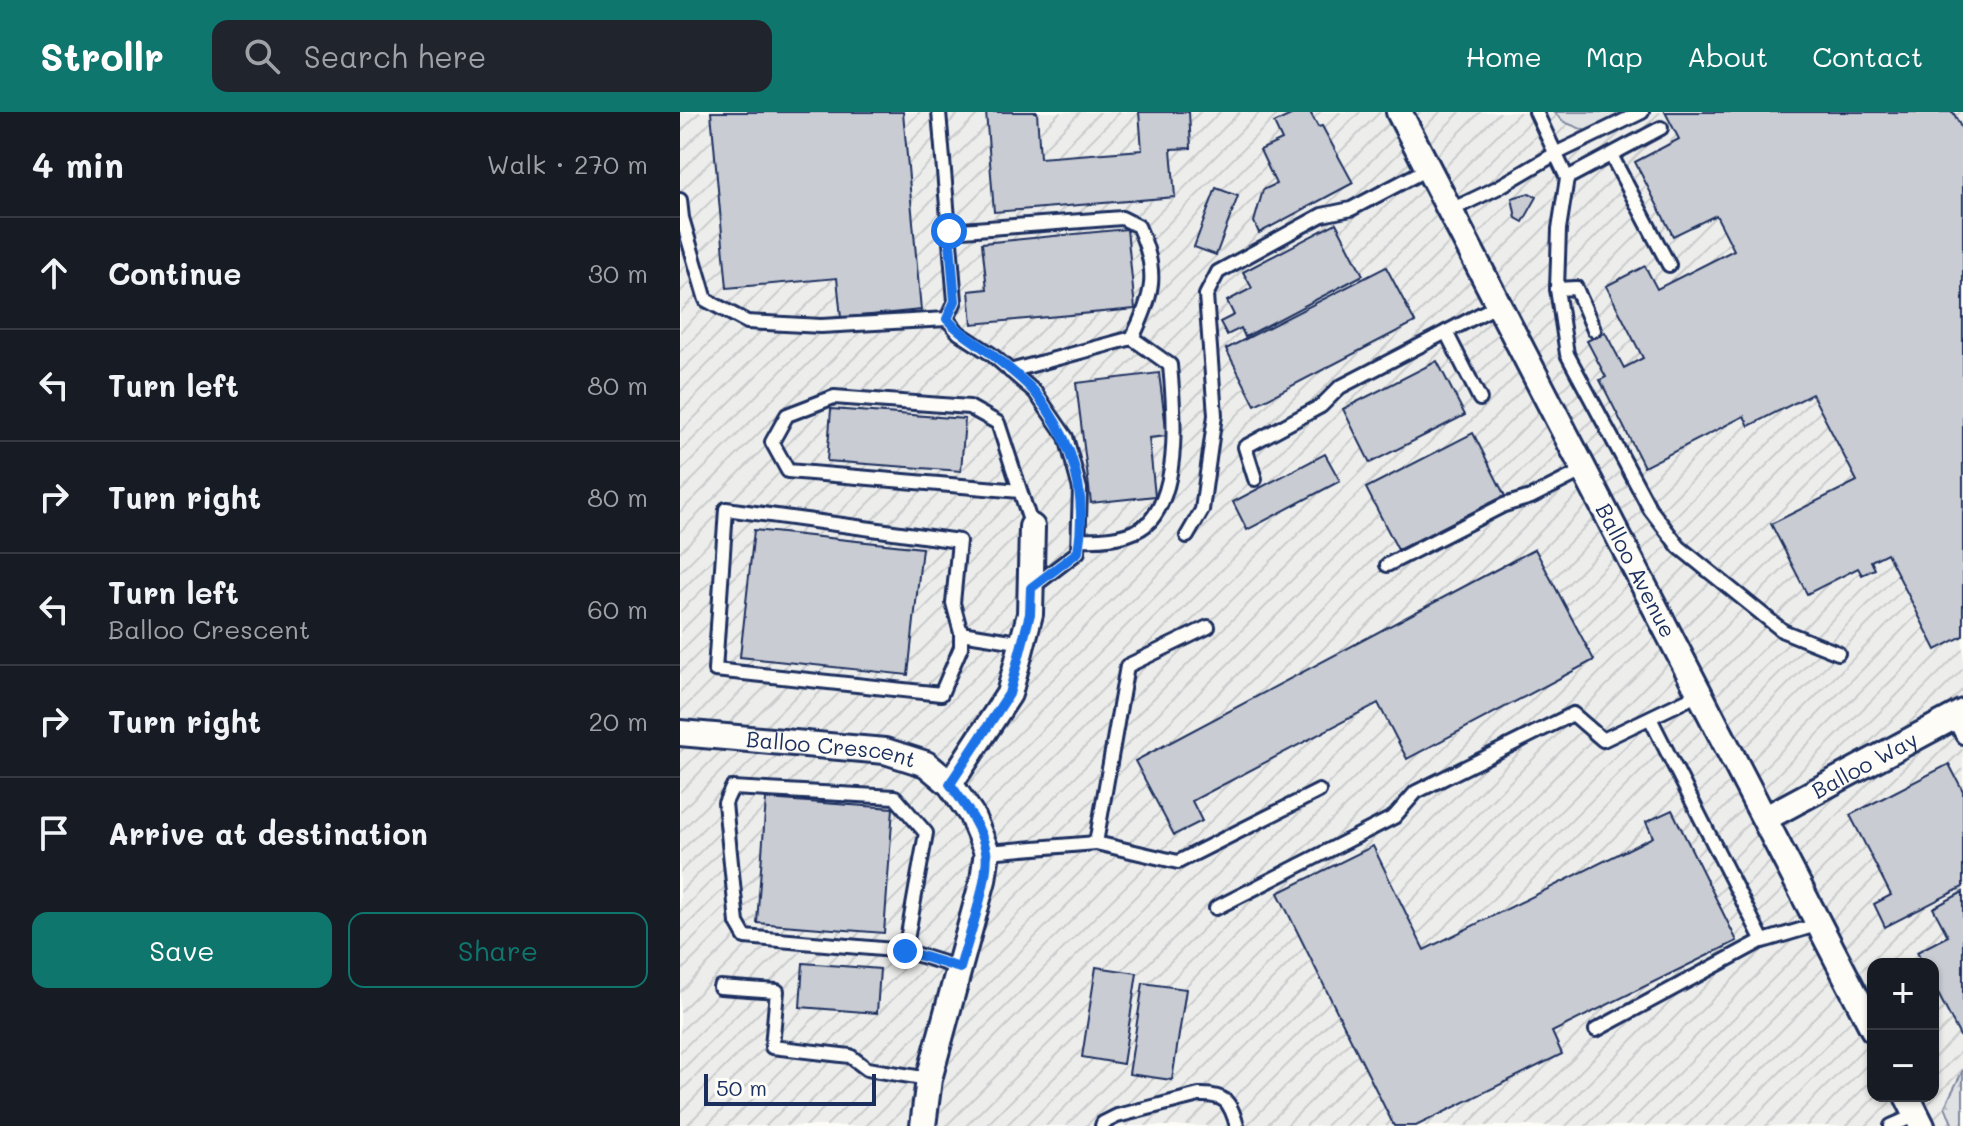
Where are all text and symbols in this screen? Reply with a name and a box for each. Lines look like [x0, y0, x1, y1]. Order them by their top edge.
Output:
search box [212, 20, 772, 92]
text: Strollr [40, 31, 164, 81]
icon: search [240, 34, 284, 78]
text: Search here [304, 36, 486, 76]
text: Home [1466, 38, 1542, 74]
text: Map [1586, 38, 1643, 74]
text: About [1687, 38, 1768, 74]
text: Contact [1812, 38, 1923, 74]
text: 4 min [32, 142, 124, 187]
text: Walk · 270 m [487, 147, 648, 181]
route start [931, 213, 967, 249]
icon: ahead [32, 251, 76, 295]
text: Continue [108, 253, 241, 293]
text: 30 m [588, 256, 648, 290]
icon: left [32, 363, 76, 407]
text: Turn left [108, 365, 239, 405]
text: 80 m [587, 368, 648, 402]
icon: right [32, 475, 76, 519]
text: Turn right [108, 477, 261, 517]
text: 80 m [587, 480, 648, 514]
street label: Balloo Avenue [1590, 498, 1683, 642]
text: Turn left [108, 572, 239, 612]
icon: left [32, 587, 76, 631]
text: 60 m [587, 592, 648, 626]
text: Balloo Crescent [108, 612, 310, 646]
icon: right [32, 699, 76, 743]
text: Turn right [108, 701, 261, 741]
text: 20 m [588, 704, 648, 738]
street label: Balloo Crescent [745, 724, 920, 774]
street label: Balloo Way [1806, 724, 1922, 805]
icon: arrive [32, 811, 76, 855]
text: Arrive at destination [108, 813, 428, 853]
button: Save [32, 912, 332, 988]
button: Share [348, 912, 648, 988]
route end [887, 933, 923, 969]
map controls [1867, 958, 1939, 1102]
button: + [1867, 958, 1939, 1030]
button: − [1867, 1030, 1939, 1102]
scale bar [704, 1070, 876, 1106]
text: 50 m [716, 1073, 767, 1102]

